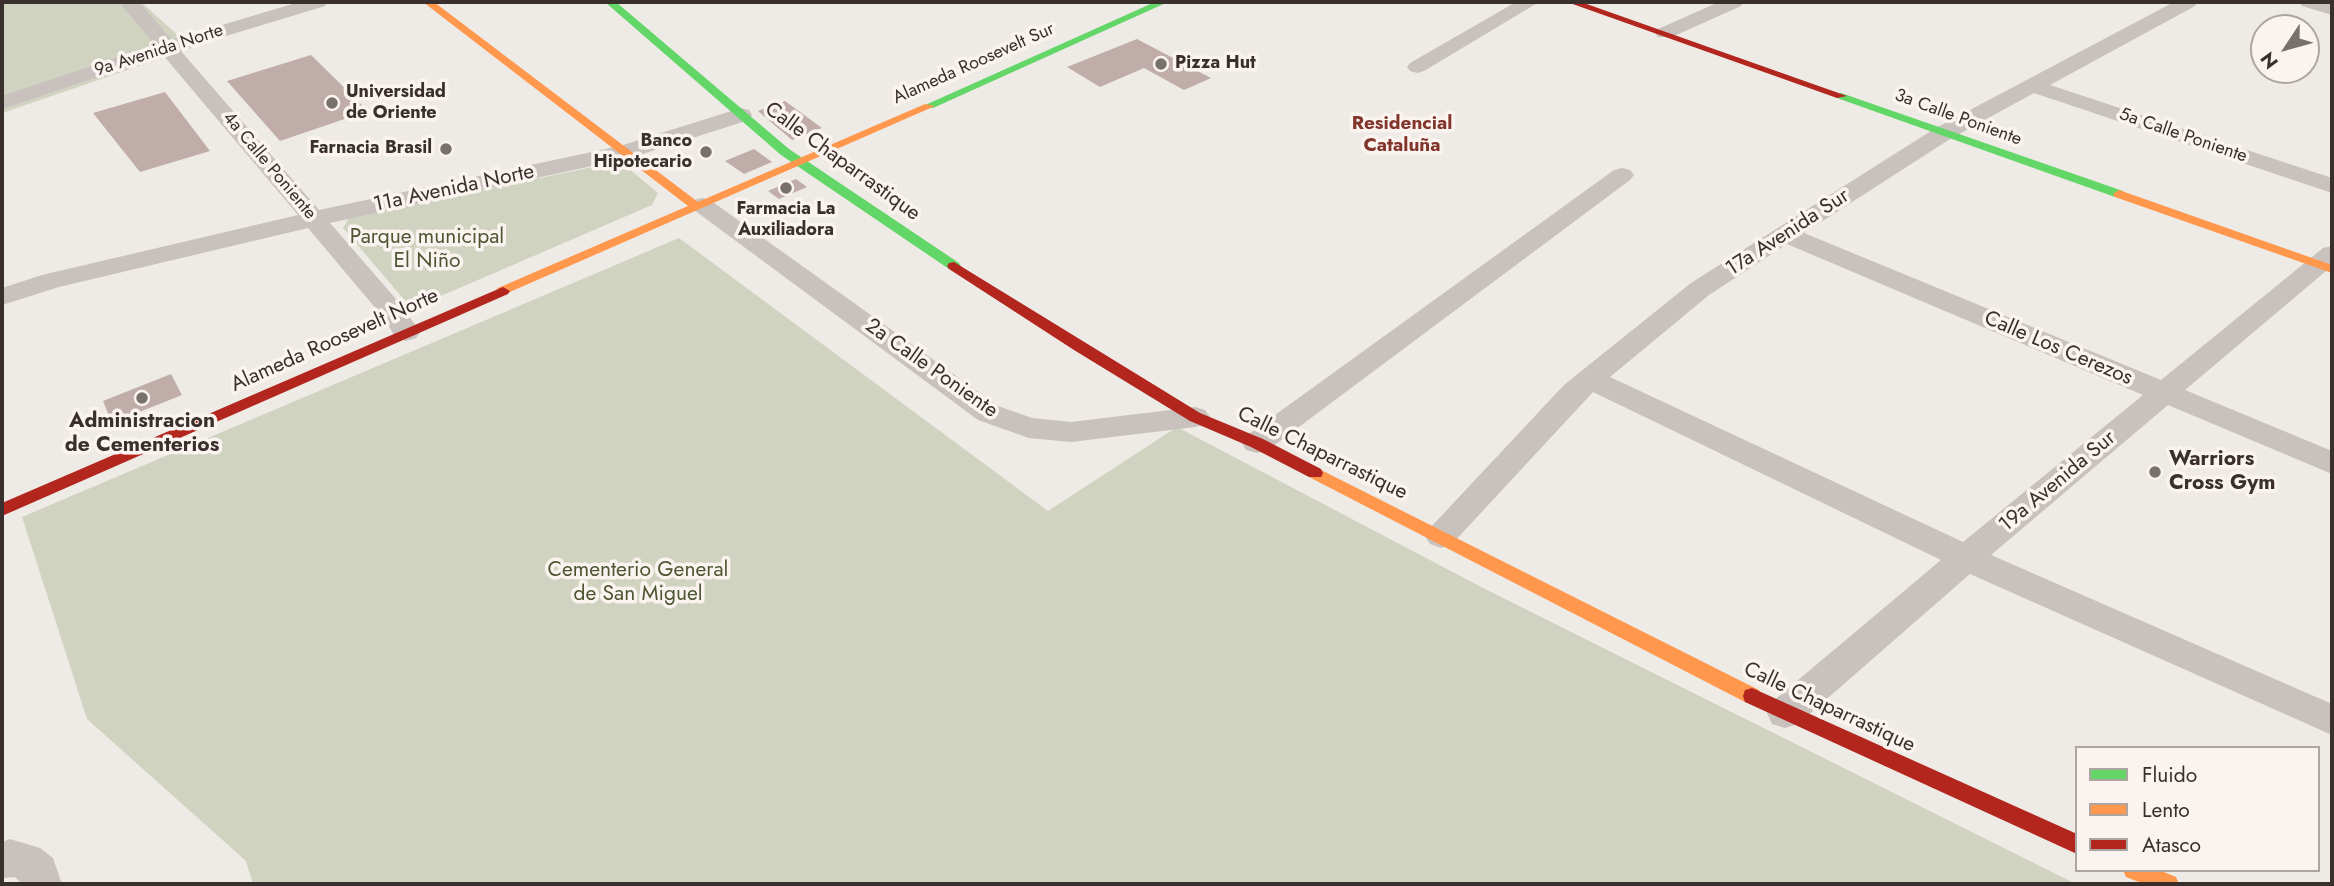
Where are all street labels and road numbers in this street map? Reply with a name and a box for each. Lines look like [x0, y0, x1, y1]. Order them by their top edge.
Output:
street label: Alameda Roosevelt Sur [890, 19, 1058, 109]
street label: 9a Avenida Norte [92, 20, 226, 82]
street label: 3a Calle Poniente [1892, 85, 2024, 151]
street label: Calle Chaparrastique [759, 97, 925, 227]
street label: 5a Calle Poniente [2116, 104, 2250, 168]
street label: 4a Calle Poniente [218, 108, 320, 224]
street label: 11a Avenida Norte [371, 160, 537, 218]
street label: 17a Avenida Sur [1722, 184, 1854, 282]
street label: Alameda Roosevelt Norte [227, 284, 443, 398]
street label: Calle Los Cerezos [1980, 306, 2136, 392]
street label: 2a Calle Poniente [860, 314, 1002, 424]
street label: Calle Chaparrastique [1233, 402, 1411, 506]
street label: 19a Avenida Sur [1995, 426, 2121, 538]
street label: Calle Chaparrastique [1739, 657, 1919, 759]

